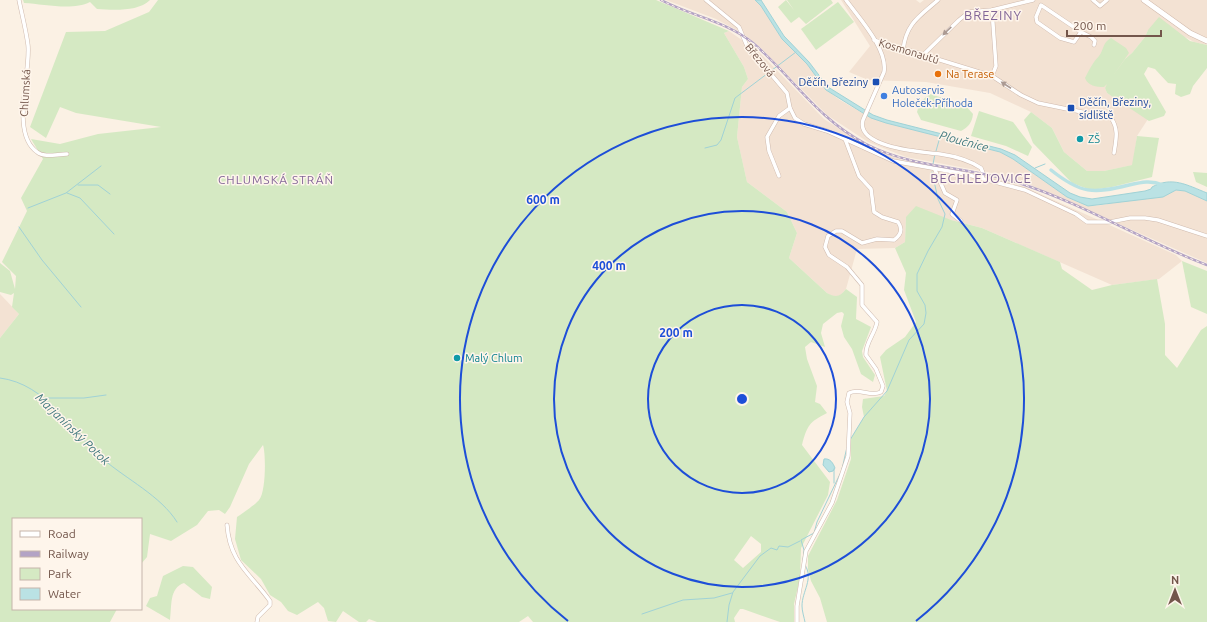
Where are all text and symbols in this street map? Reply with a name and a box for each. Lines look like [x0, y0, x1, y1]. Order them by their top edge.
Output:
district label: BŘEZINY [964, 8, 1022, 22]
scale bar [1067, 12, 1161, 38]
text: 200 m [1073, 19, 1106, 32]
one-way arrow [942, 26, 952, 36]
street label: Kosmonautů [877, 36, 941, 66]
street label: Březová [743, 41, 777, 79]
place label: Na Terase [946, 68, 994, 80]
street label: Chlumská [18, 69, 32, 117]
marker: Na Terase [933, 69, 943, 79]
place label: Děčín, Březiny [798, 76, 869, 88]
marker: Děčín, Březiny [871, 77, 881, 87]
one-way arrow [1001, 81, 1011, 89]
place label: Autoservis Holeček-Příhoda [892, 84, 973, 109]
marker: Autoservis Holeček-Příhoda [879, 91, 889, 101]
place label: Děčín, Březiny, sídliště [1079, 96, 1151, 121]
marker: Děčín, Březiny, sídliště [1066, 103, 1076, 113]
water label: Ploučnice [938, 128, 990, 154]
place label: ZŠ [1088, 132, 1100, 145]
marker: ZŠ [1075, 134, 1085, 144]
district label: BECHLEJOVICE [930, 171, 1032, 185]
district label: CHLUMSKÁ STRÁŇ [218, 173, 334, 186]
text: 600 m [526, 193, 560, 206]
text: 400 m [592, 259, 626, 272]
text: 200 m [659, 326, 693, 339]
place label: Malý Chlum [465, 352, 523, 364]
marker: Malý Chlum [452, 353, 462, 363]
water label: Marjanínský Potok [33, 390, 113, 468]
centre of rings [735, 392, 749, 406]
legend [12, 518, 142, 610]
text: Road [48, 527, 76, 540]
text: Railway [48, 547, 89, 560]
text: Park [48, 567, 72, 580]
north arrow [1155, 570, 1195, 610]
text: N [1171, 574, 1179, 586]
text: Water [48, 587, 81, 600]

